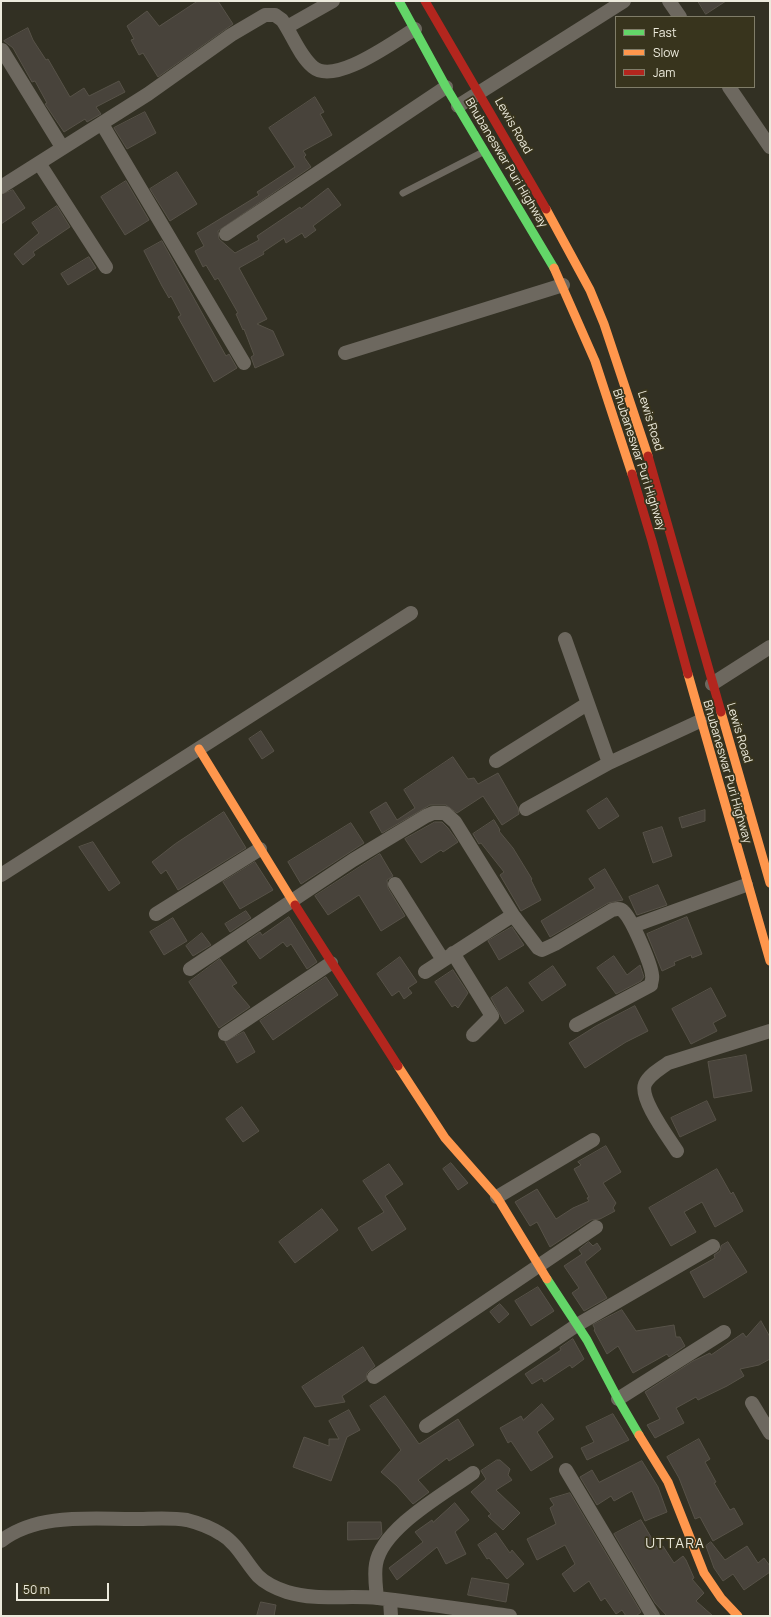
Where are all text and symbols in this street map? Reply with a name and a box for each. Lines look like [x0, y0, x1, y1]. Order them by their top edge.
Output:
legend [615, 16, 755, 88]
text: Fast [653, 24, 677, 41]
text: Slow [653, 44, 679, 61]
text: Jam [653, 64, 675, 81]
street label: Bhubaneswar Puri Highway [462, 96, 550, 230]
street label: Lewis Road [491, 96, 535, 156]
street label: Bhubaneswar Puri Highway [609, 387, 669, 533]
street label: Lewis Road [634, 389, 666, 453]
street label: Bhubaneswar Puri Highway [700, 699, 754, 845]
street label: Lewis Road [723, 701, 755, 765]
district label: UTTARA [645, 1536, 705, 1552]
scale bar [18, 1575, 111, 1601]
text: 50 m [23, 1581, 50, 1598]

